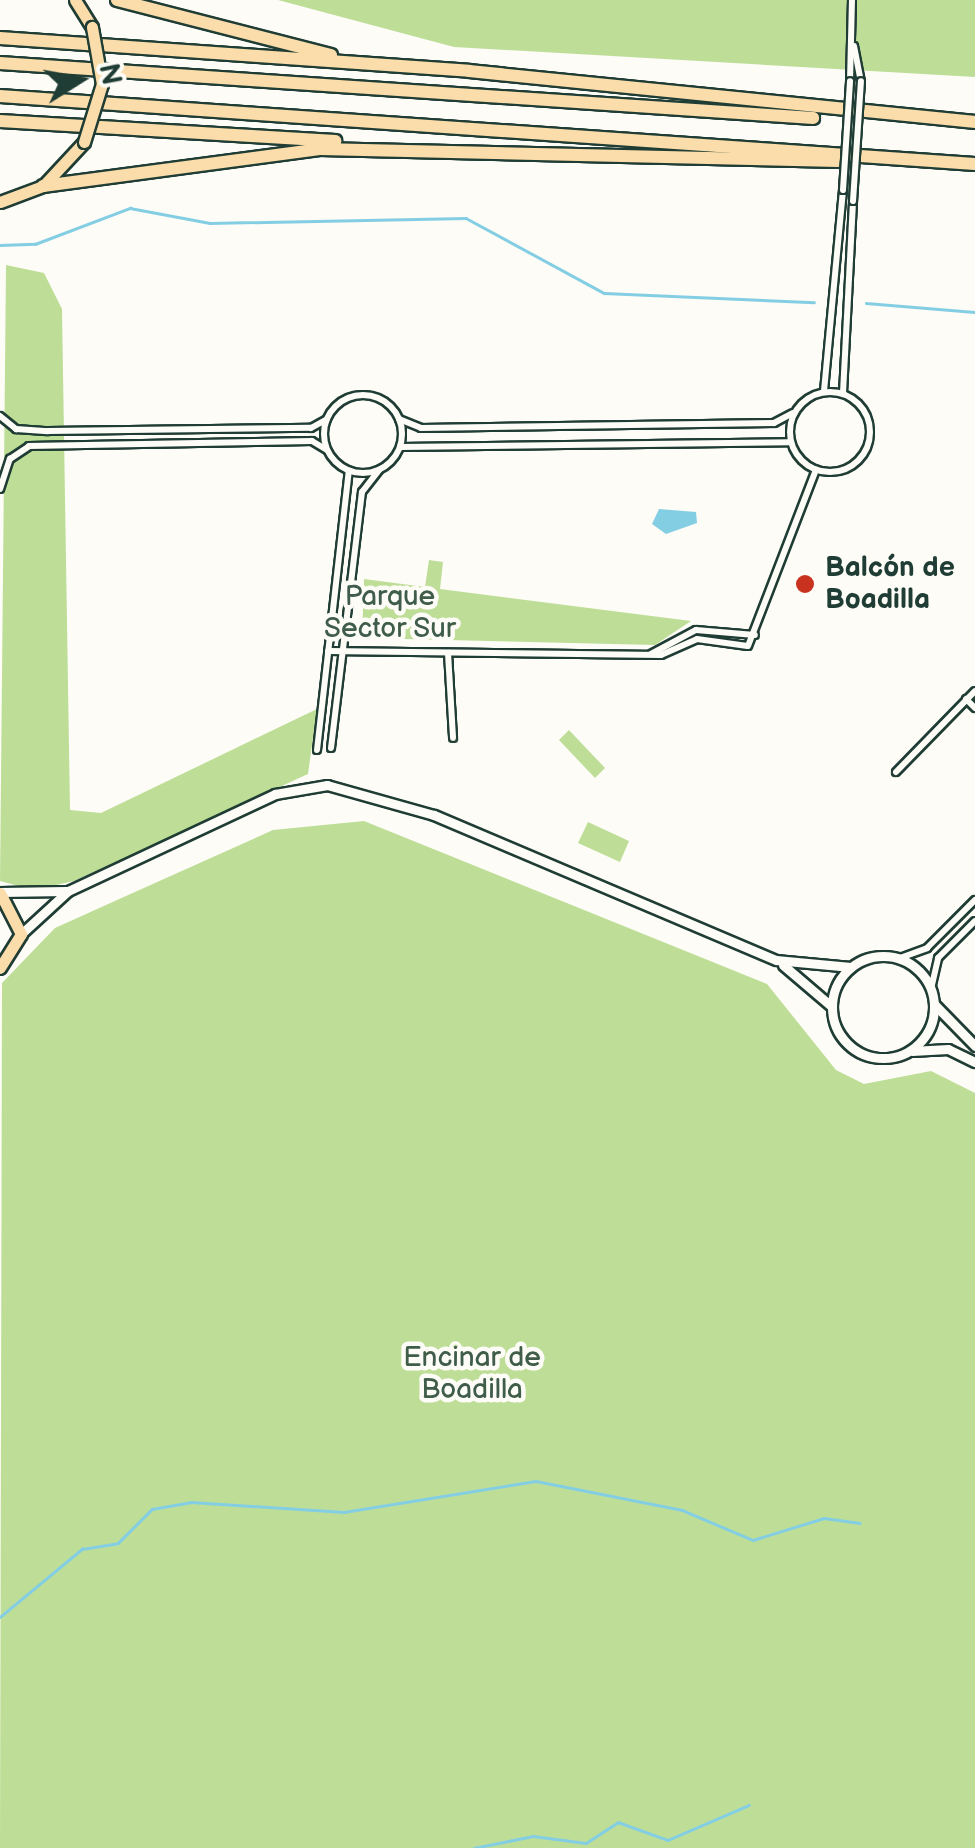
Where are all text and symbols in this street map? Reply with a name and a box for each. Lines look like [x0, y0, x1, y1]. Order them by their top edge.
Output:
north arrow [30, 30, 130, 130]
text: N [92, 61, 128, 88]
place label: Balcón de Boadilla [825, 551, 955, 617]
marker: Balcón de Boadilla [794, 573, 816, 595]
park label: Parque Sector Sur [324, 580, 456, 646]
park label: Encinar de Boadilla [403, 1341, 541, 1407]

